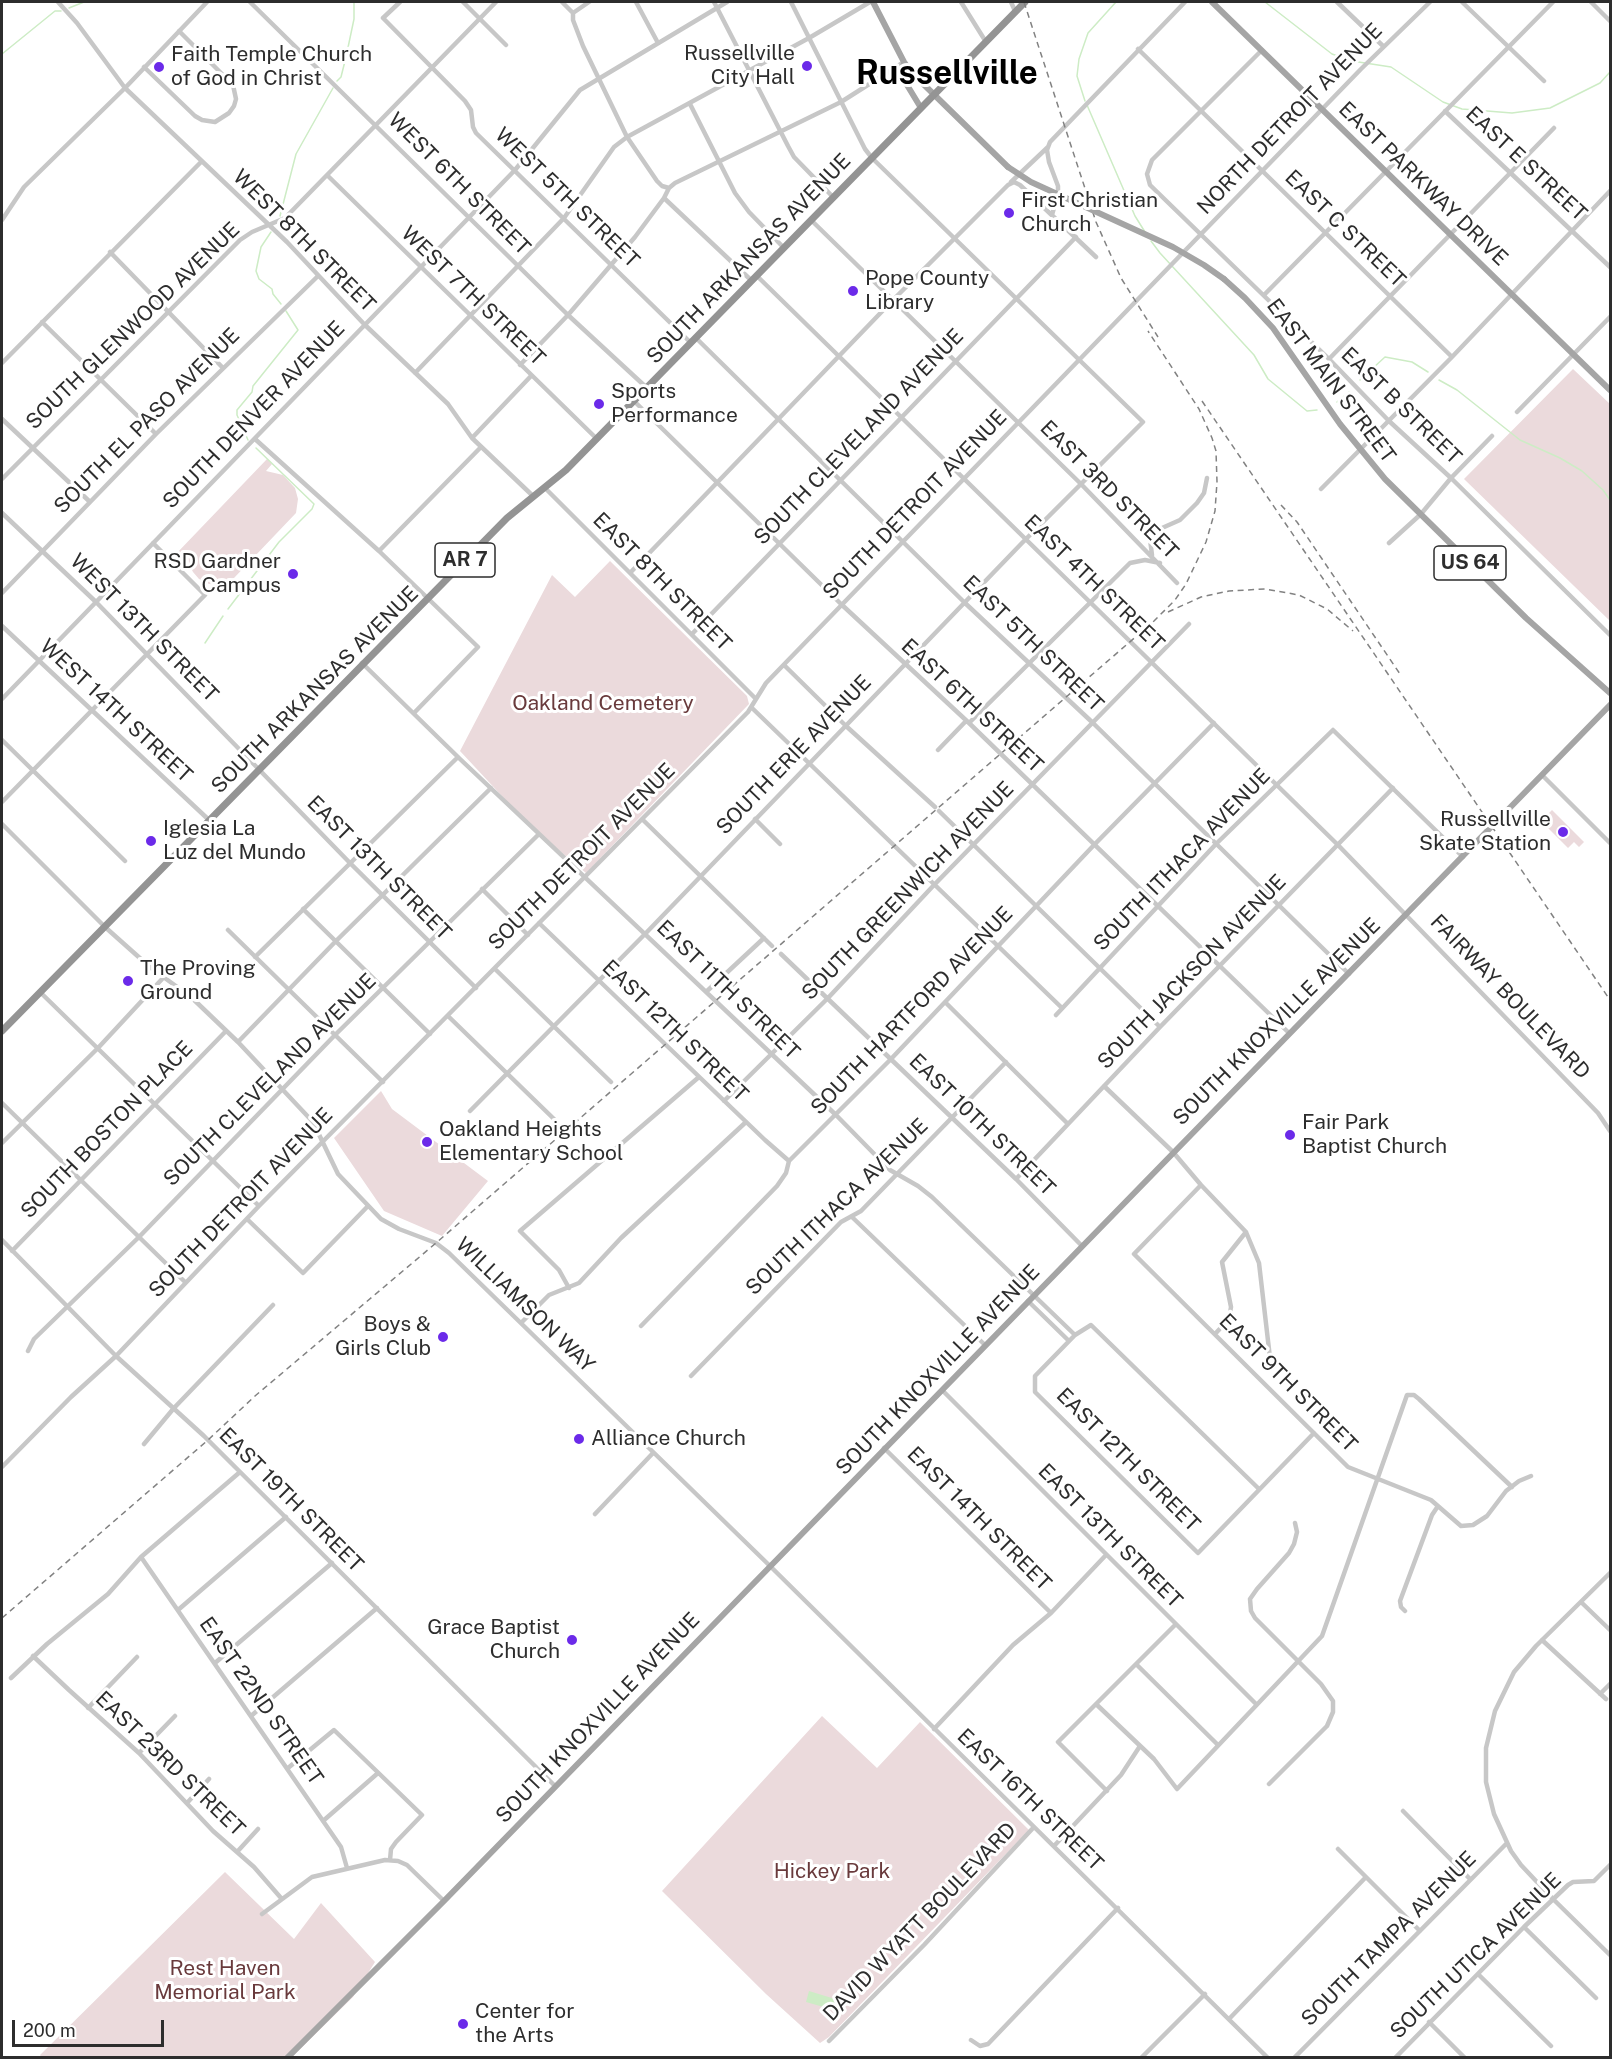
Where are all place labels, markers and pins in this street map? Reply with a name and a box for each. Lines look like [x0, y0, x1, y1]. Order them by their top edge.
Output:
place label: Russellville City Hall [684, 41, 795, 91]
place label: Faith Temple Church of God in Christ [171, 42, 372, 92]
marker: Russellville City Hall [800, 59, 814, 73]
marker: Faith Temple Church of God in Christ [152, 60, 166, 74]
place label: First Christian Church [1021, 188, 1158, 238]
marker: First Christian Church [1002, 206, 1016, 220]
place label: Pope County Library [865, 266, 989, 316]
marker: Pope County Library [846, 284, 860, 298]
place label: Sports Performance [611, 379, 738, 429]
marker: Sports Performance [592, 397, 606, 411]
place label: RSD Gardner Campus [154, 549, 281, 599]
marker: RSD Gardner Campus [286, 567, 300, 581]
place label: Russellville Skate Station [1419, 807, 1551, 857]
place label: Iglesia La Luz del Mundo [163, 816, 306, 866]
marker: Russellville Skate Station [1556, 825, 1570, 839]
marker: Iglesia La Luz del Mundo [144, 834, 158, 848]
place label: The Proving Ground [140, 956, 256, 1006]
marker: The Proving Ground [121, 974, 135, 988]
place label: Fair Park Baptist Church [1302, 1110, 1447, 1160]
place label: Oakland Heights Elementary School [439, 1117, 623, 1167]
marker: Fair Park Baptist Church [1283, 1128, 1297, 1142]
marker: Oakland Heights Elementary School [420, 1135, 434, 1149]
place label: Boys & Girls Club [335, 1312, 431, 1362]
marker: Boys & Girls Club [436, 1330, 450, 1344]
place label: Alliance Church [591, 1426, 746, 1452]
marker: Alliance Church [572, 1432, 586, 1446]
place label: Grace Baptist Church [427, 1615, 560, 1665]
marker: Grace Baptist Church [565, 1633, 579, 1647]
place label: Center for the Arts [475, 1999, 574, 2049]
marker: Center for the Arts [456, 2017, 470, 2031]

